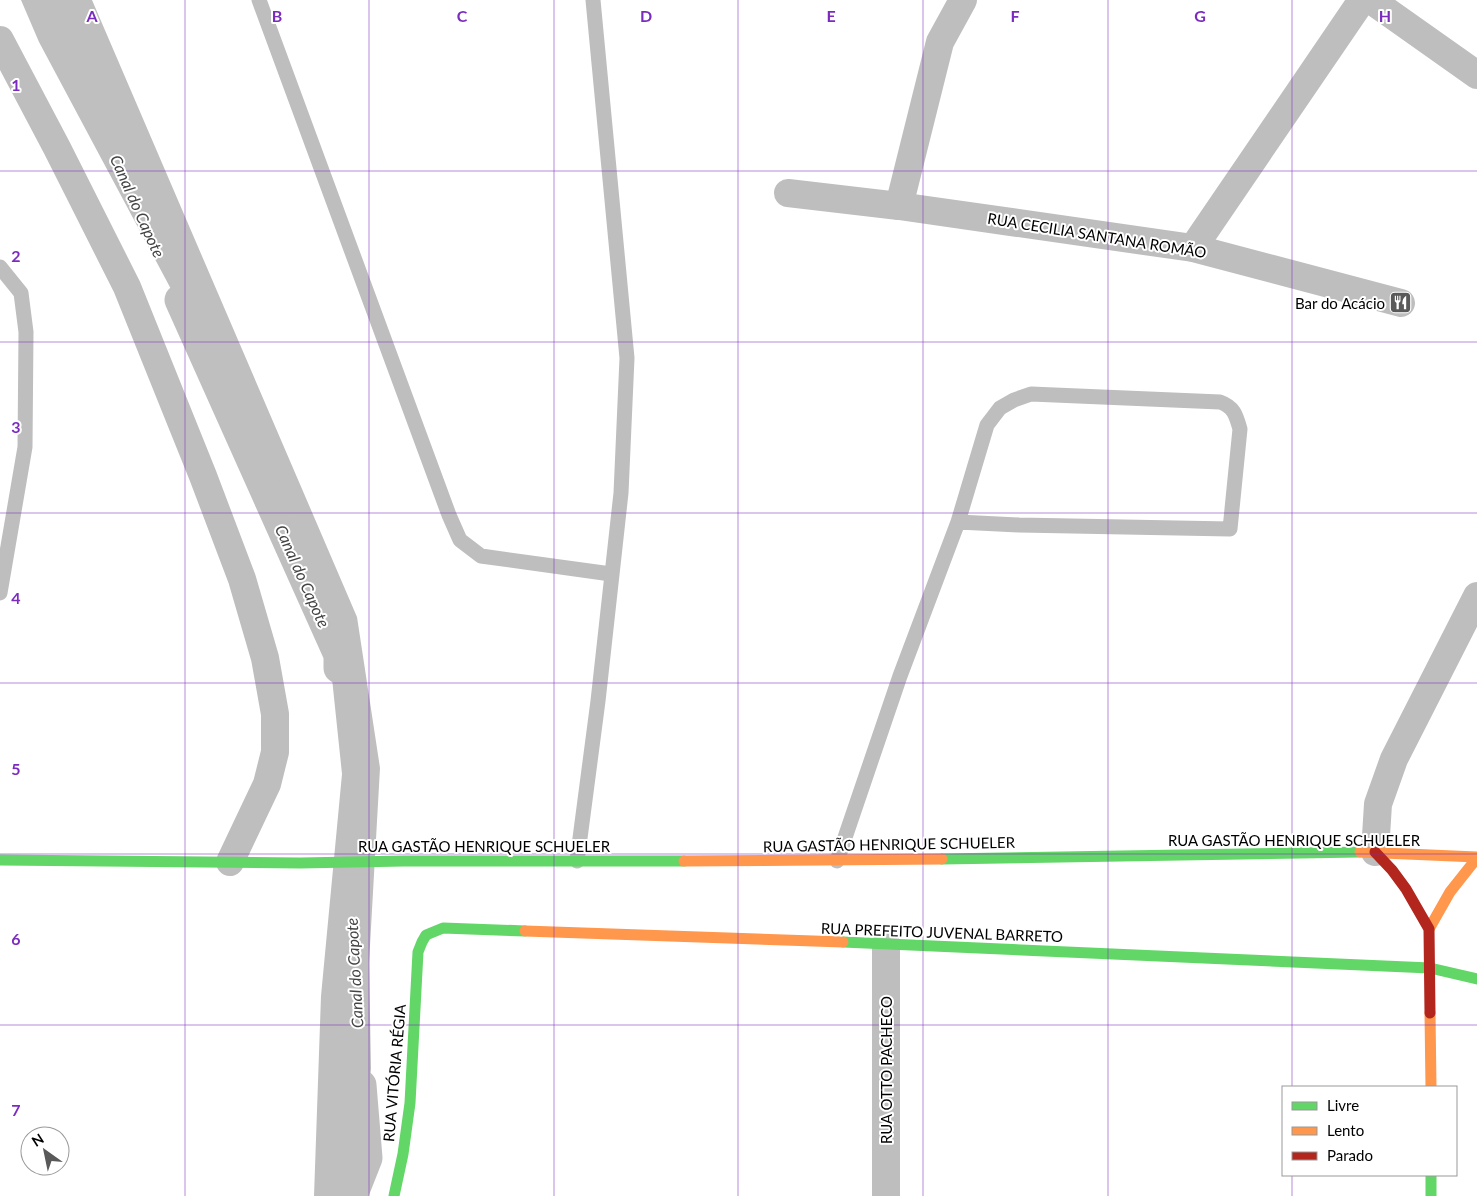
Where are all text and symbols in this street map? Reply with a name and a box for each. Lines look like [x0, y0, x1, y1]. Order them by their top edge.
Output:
text: A [85, 6, 98, 25]
text: B [272, 6, 282, 25]
text: C [457, 6, 468, 25]
text: D [640, 6, 652, 25]
text: E [826, 6, 836, 25]
text: F [1010, 6, 1020, 25]
text: G [1194, 6, 1206, 25]
text: H [1379, 6, 1391, 25]
text: 1 [11, 75, 21, 94]
water label: Canal do Capote [107, 152, 169, 261]
street label: RUA CECILIA SANTANA ROMÃO [986, 209, 1208, 261]
text: 2 [11, 246, 21, 265]
restaurant icon: Bar do Acácio [1389, 291, 1413, 315]
place label: Bar do Acácio [1295, 294, 1385, 312]
text: 3 [11, 417, 21, 436]
water label: Canal do Capote [272, 522, 334, 631]
text: 4 [11, 588, 21, 607]
text: 5 [11, 759, 21, 778]
street label: RUA GASTÃO HENRIQUE SCHUELER [1168, 831, 1421, 849]
street label: RUA GASTÃO HENRIQUE SCHUELER [763, 833, 1016, 855]
street label: RUA GASTÃO HENRIQUE SCHUELER [358, 837, 611, 855]
water label: Canal do Capote [342, 917, 366, 1029]
street label: RUA PREFEITO JUVENAL BARRETO [821, 919, 1063, 945]
text: 6 [11, 929, 21, 948]
street label: RUA OTTO PACHECO [877, 996, 895, 1144]
street label: RUA VITÓRIA RÉGIA [379, 1003, 409, 1143]
legend [1282, 1086, 1457, 1176]
text: Livre [1327, 1096, 1359, 1114]
text: 7 [11, 1100, 21, 1119]
text: Lento [1327, 1121, 1364, 1139]
north arrow [20, 1126, 70, 1176]
text: N [28, 1130, 47, 1150]
text: Parado [1327, 1146, 1373, 1164]

